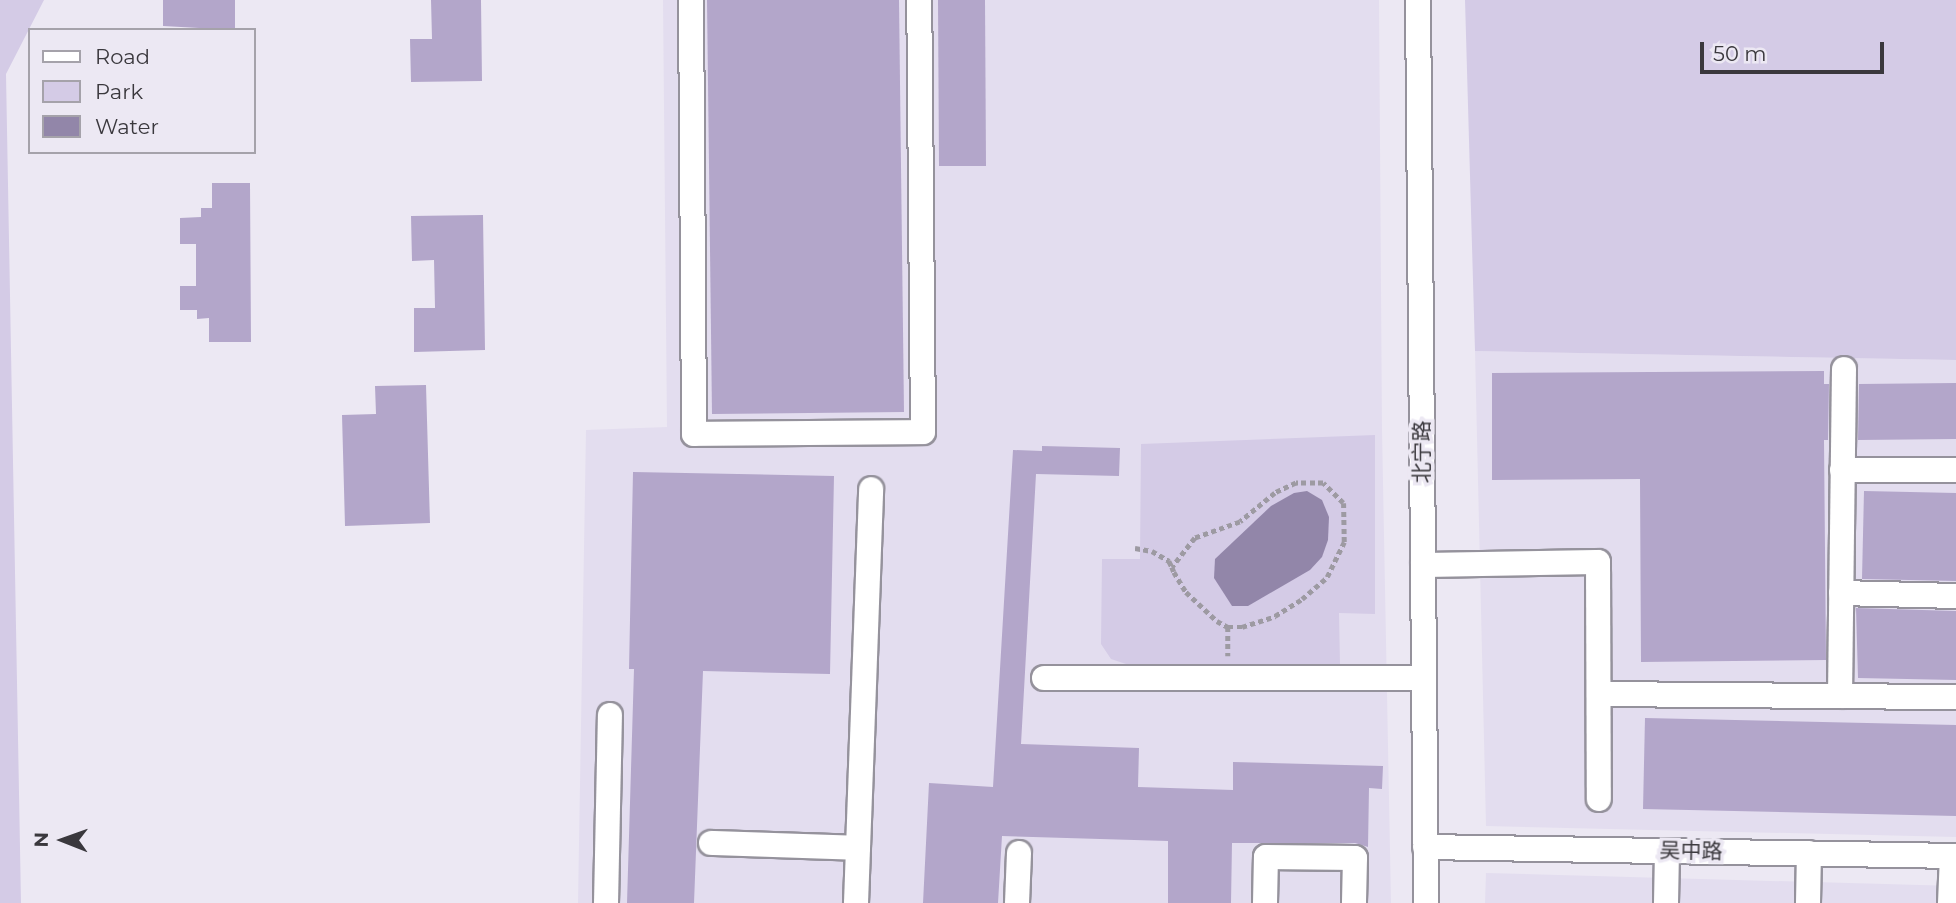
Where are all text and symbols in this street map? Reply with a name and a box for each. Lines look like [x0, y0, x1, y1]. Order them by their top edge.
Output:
legend [28, 28, 256, 154]
scale bar [1704, 28, 1888, 72]
text: 50 m [1713, 41, 1767, 66]
text: Road [95, 44, 150, 69]
text: Park [95, 79, 143, 104]
text: Water [95, 114, 159, 139]
street label: 北宁路 [1409, 421, 1435, 483]
north arrow [28, 805, 98, 875]
text: N [30, 832, 53, 848]
street label: 吴中路 [1659, 838, 1723, 864]

